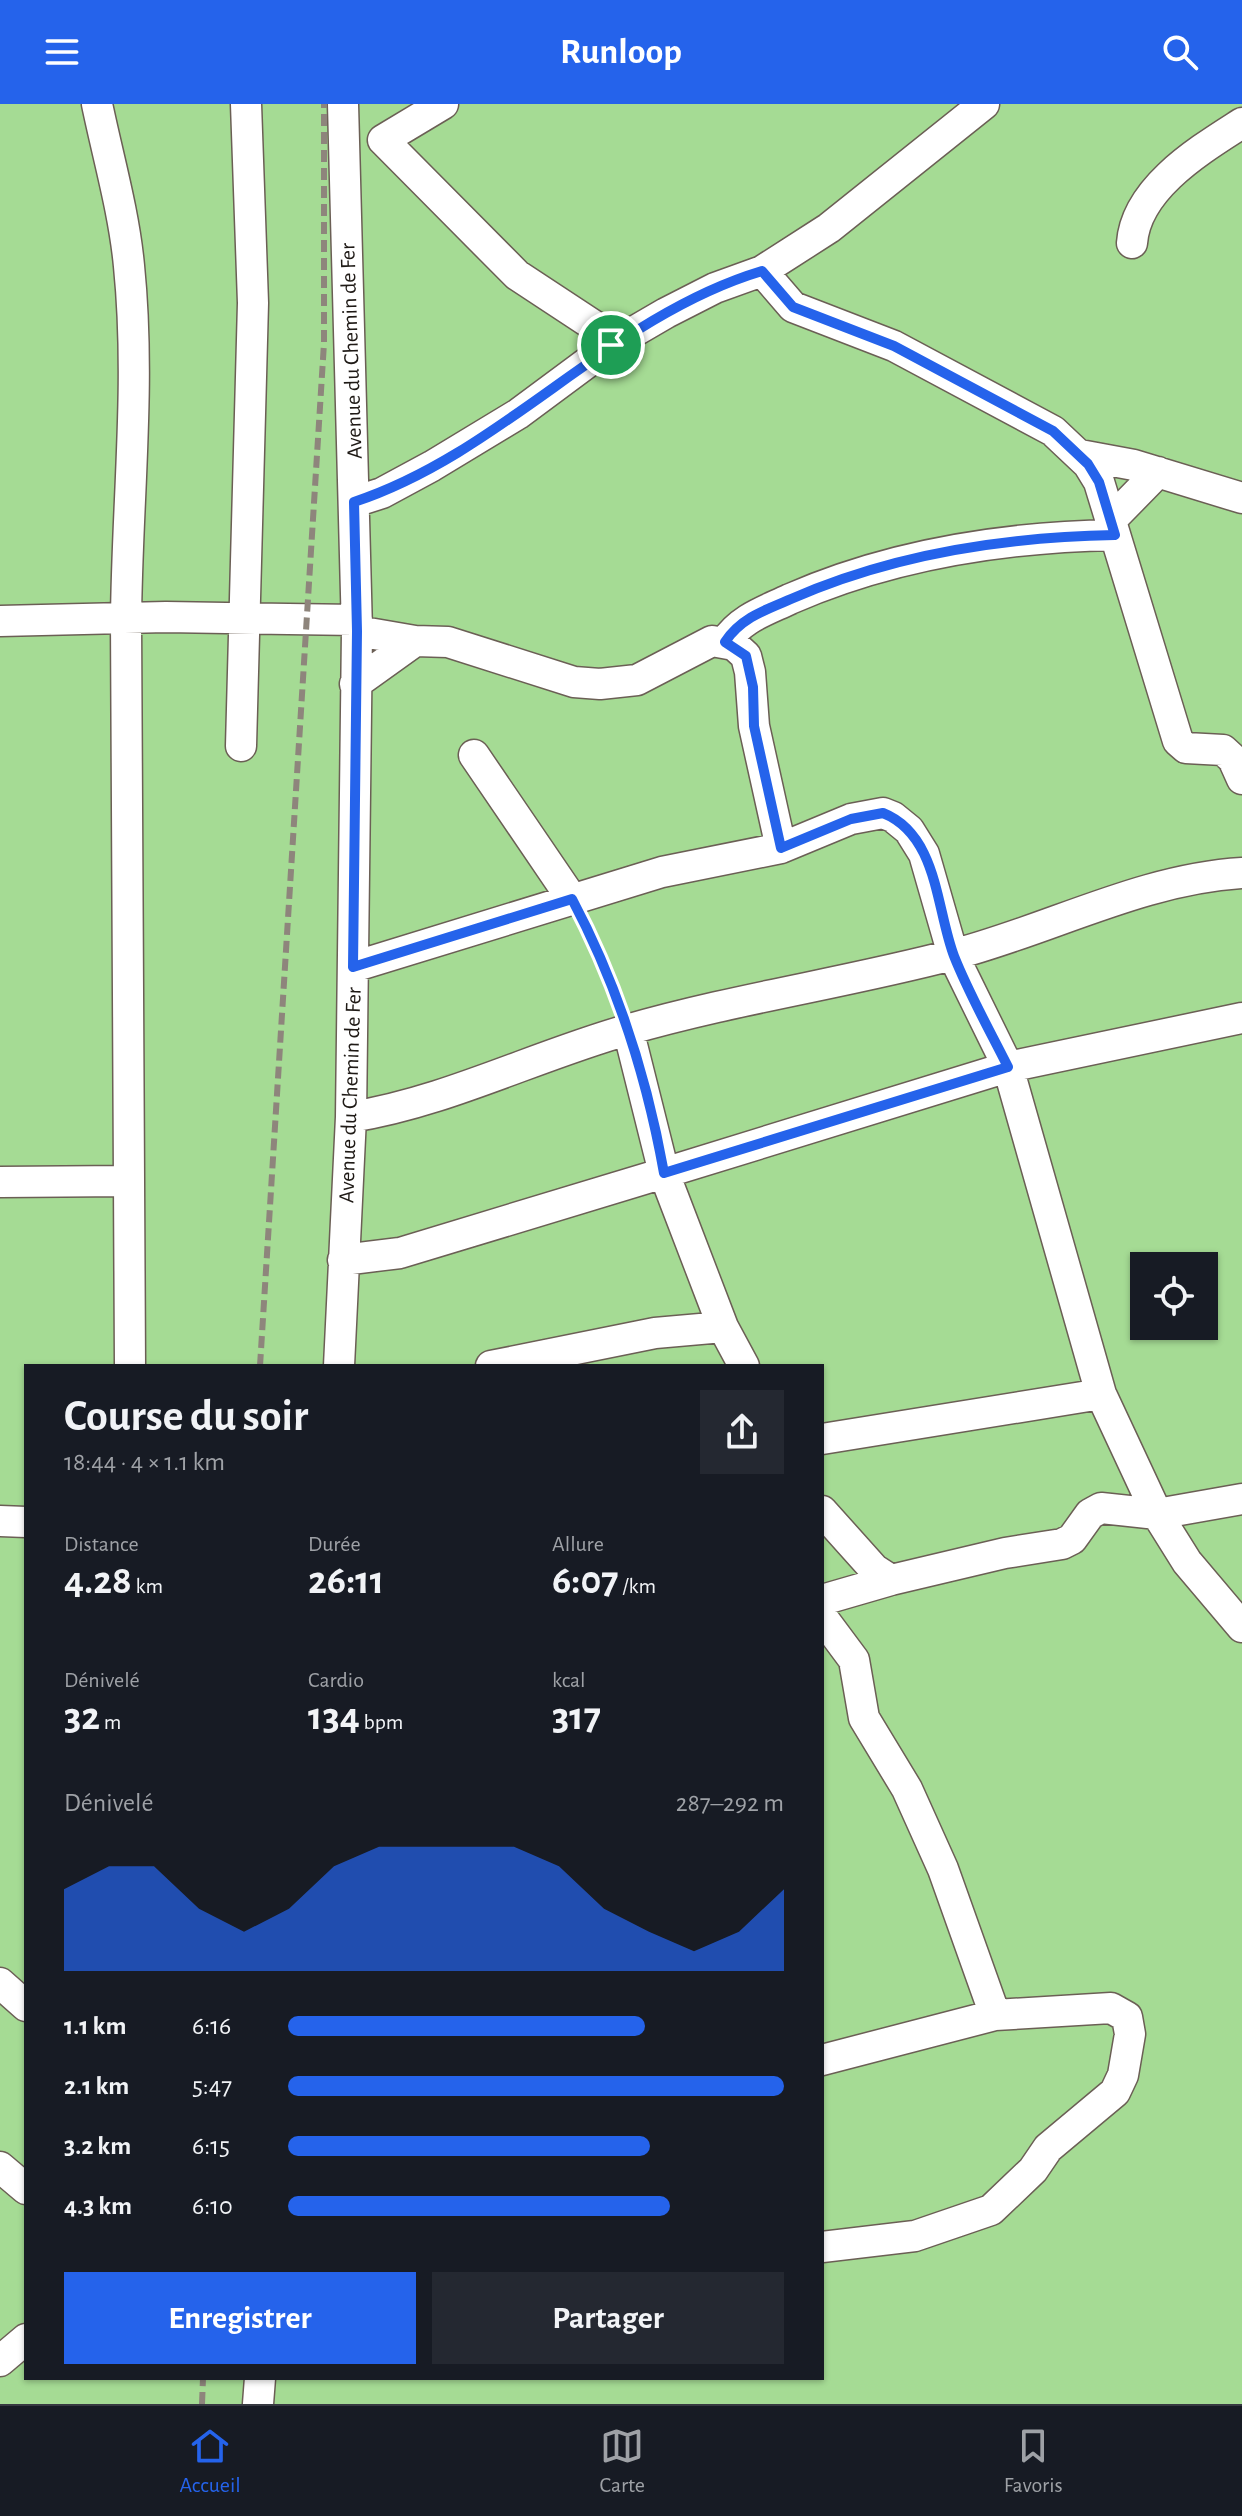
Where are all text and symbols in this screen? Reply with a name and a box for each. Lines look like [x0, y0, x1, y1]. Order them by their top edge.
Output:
icon: menu [40, 30, 84, 74]
icon: search [1158, 30, 1202, 74]
text: Runloop [560, 34, 682, 70]
street label: Avenue du Chemin de Fer [336, 243, 366, 459]
pin [577, 311, 645, 379]
icon: arrive [589, 323, 633, 367]
street label: Avenue du Chemin de Fer [335, 987, 365, 1203]
map controls [1130, 1252, 1218, 1340]
button: locate [1130, 1252, 1218, 1340]
button: share [700, 1390, 784, 1474]
text: Course du soir [64, 1395, 308, 1439]
text: 18:44 · 4 × 1.1 km [64, 1449, 225, 1475]
text: Distance [64, 1533, 139, 1555]
text: Durée [308, 1533, 361, 1555]
text: Allure [552, 1533, 604, 1555]
text: 4.28 [64, 1561, 132, 1601]
text: 26:11 [308, 1561, 384, 1601]
text: 6:07 [552, 1561, 619, 1601]
text: km [132, 1575, 163, 1597]
text: /km [619, 1575, 656, 1597]
text: Dénivelé [64, 1669, 140, 1691]
text: Cardio [308, 1669, 364, 1691]
text: kcal [552, 1669, 586, 1691]
text: 32 [64, 1697, 100, 1737]
text: 134 [308, 1697, 360, 1737]
text: 317 [552, 1697, 601, 1737]
text: m [100, 1711, 121, 1733]
text: bpm [360, 1711, 403, 1733]
text: Dénivelé [64, 1790, 154, 1816]
text: 287–292 m [676, 1790, 784, 1816]
text: 1.1 km [64, 2013, 126, 2039]
text: 6:16 [192, 2013, 231, 2039]
text: 2.1 km [64, 2073, 129, 2099]
text: 5:47 [192, 2073, 232, 2099]
text: 3.2 km [64, 2133, 131, 2159]
text: 6:15 [192, 2133, 230, 2159]
text: 4.3 km [64, 2193, 132, 2219]
text: 6:10 [192, 2193, 233, 2219]
button: Enregistrer [64, 2272, 416, 2364]
button: Partager [432, 2272, 784, 2364]
tab: Accueil [179, 2424, 241, 2498]
tab: Carte [600, 2424, 645, 2498]
tab: Favoris [1004, 2424, 1063, 2498]

